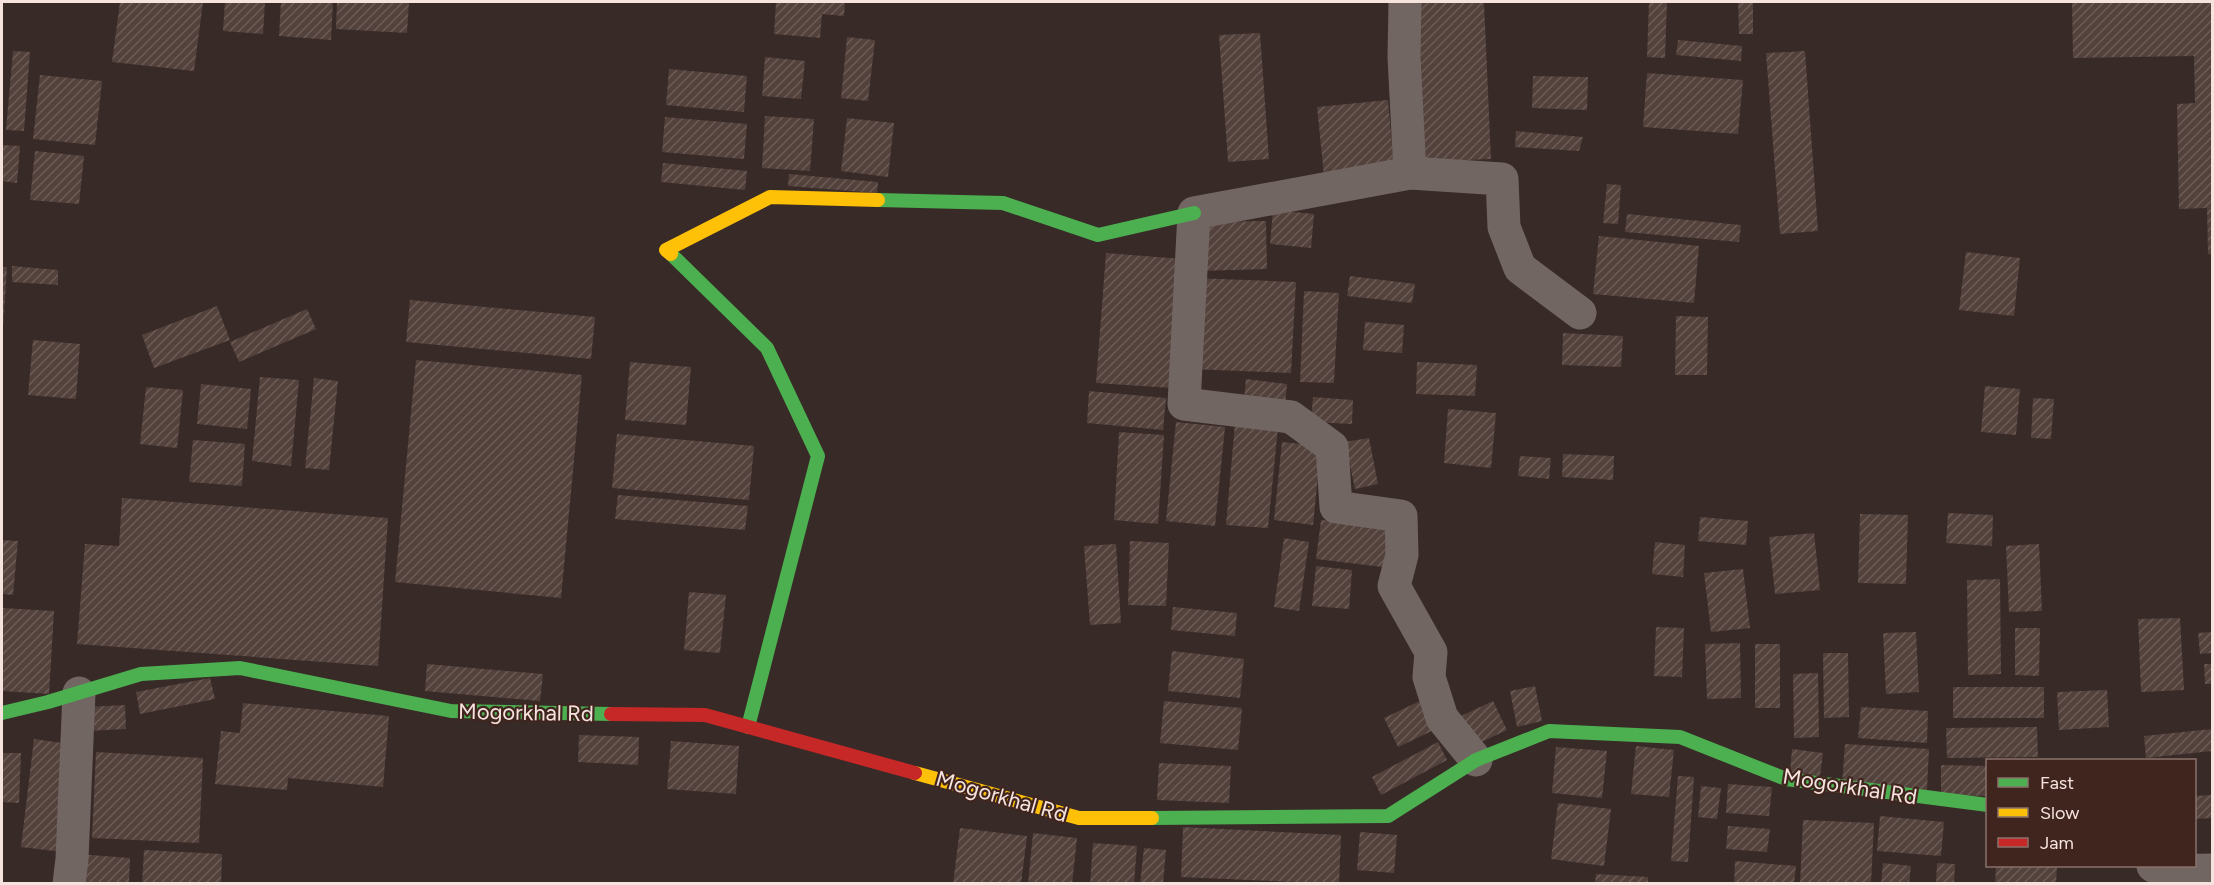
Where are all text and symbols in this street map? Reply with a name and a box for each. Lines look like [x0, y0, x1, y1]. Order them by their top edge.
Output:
street label: Mogorkhal Rd [458, 698, 594, 727]
legend [1986, 759, 2196, 867]
street label: Mogorkhal Rd [1781, 763, 1919, 810]
street label: Mogorkhal Rd [933, 765, 1071, 828]
text: Fast [2040, 772, 2074, 794]
text: Slow [2040, 802, 2079, 824]
text: Jam [2040, 832, 2074, 854]

